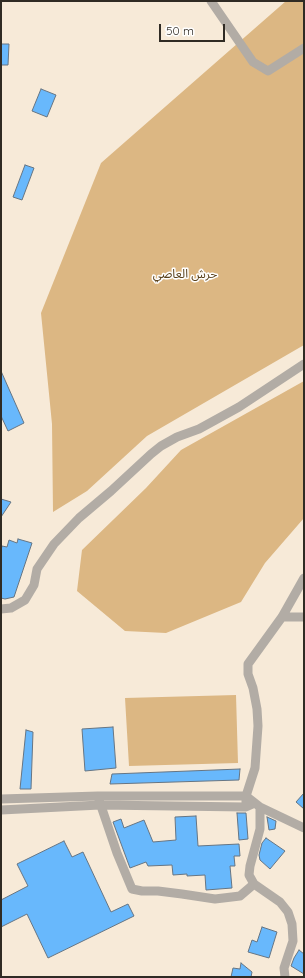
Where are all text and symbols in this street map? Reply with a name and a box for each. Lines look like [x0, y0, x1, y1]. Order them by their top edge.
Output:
scale bar [161, 16, 227, 42]
text: 50 m [166, 23, 194, 38]
park label: حرش العاصي [153, 267, 217, 281]

